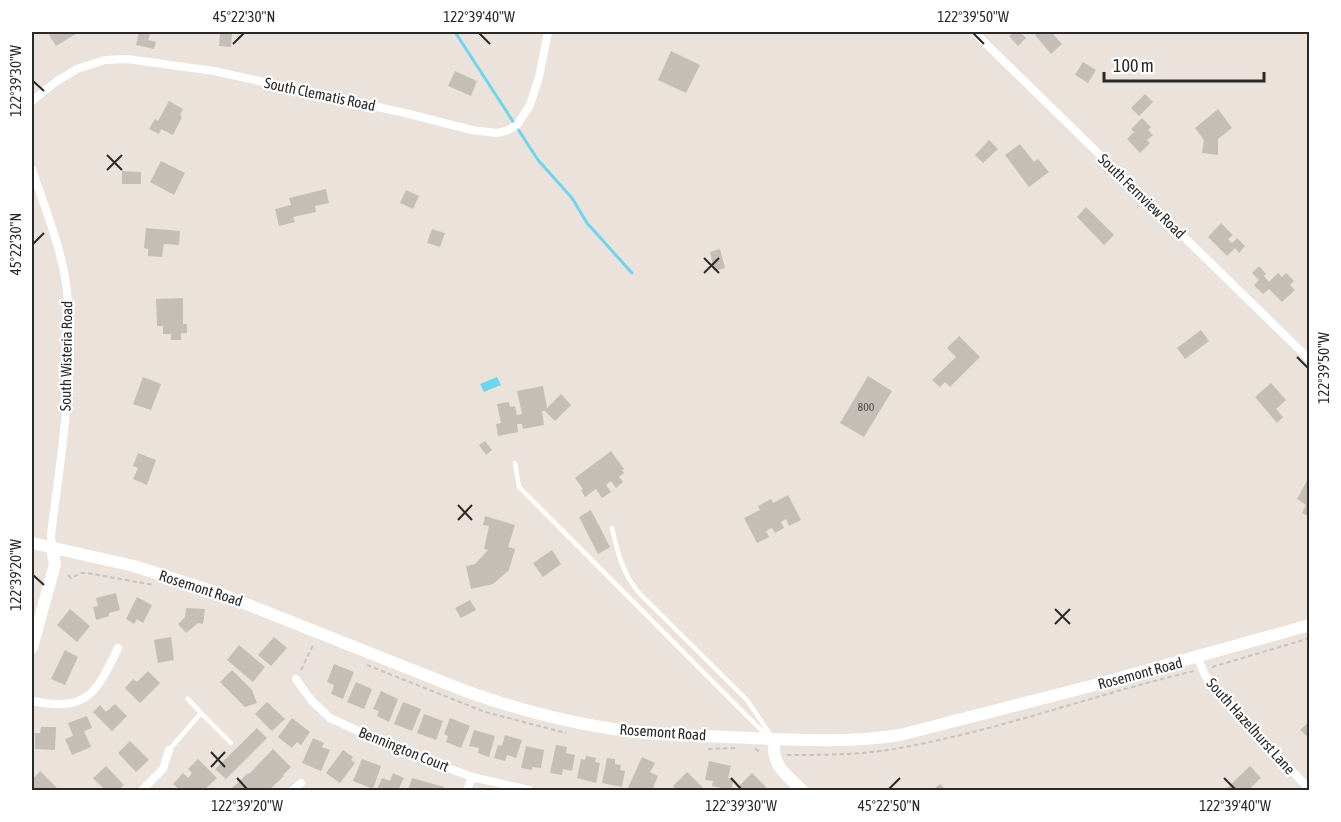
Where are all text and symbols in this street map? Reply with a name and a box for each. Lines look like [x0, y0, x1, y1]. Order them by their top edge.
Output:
text: 45°22'30"N [213, 8, 275, 25]
text: 122°39'40"W [443, 8, 515, 25]
text: 122°39'50"W [937, 8, 1009, 25]
text: 122°39'30"W [7, 45, 24, 117]
scale bar [1104, 45, 1264, 83]
text: 100 m [1113, 55, 1154, 76]
street label: South Clematis Road [263, 74, 377, 114]
street label: South Fernview Road [1095, 150, 1189, 242]
text: 45°22'30"N [7, 213, 24, 275]
street label: South Wisteria Road [57, 301, 75, 411]
text: 122°39'50"W [1315, 332, 1332, 404]
house number: 800 [858, 400, 875, 414]
text: 122°39'20"W [7, 539, 24, 611]
street label: Rosemont Road [157, 567, 245, 609]
street label: Rosemont Road [1096, 654, 1184, 692]
street label: South Hazelhurst Lane [1203, 674, 1299, 778]
street label: Rosemont Road [619, 720, 707, 744]
street label: Bennington Court [356, 723, 452, 775]
text: 122°39'20"W [211, 797, 283, 814]
text: 122°39'30"W [705, 797, 777, 814]
text: 45°22'50"N [858, 797, 920, 814]
text: 122°39'40"W [1199, 797, 1271, 814]

